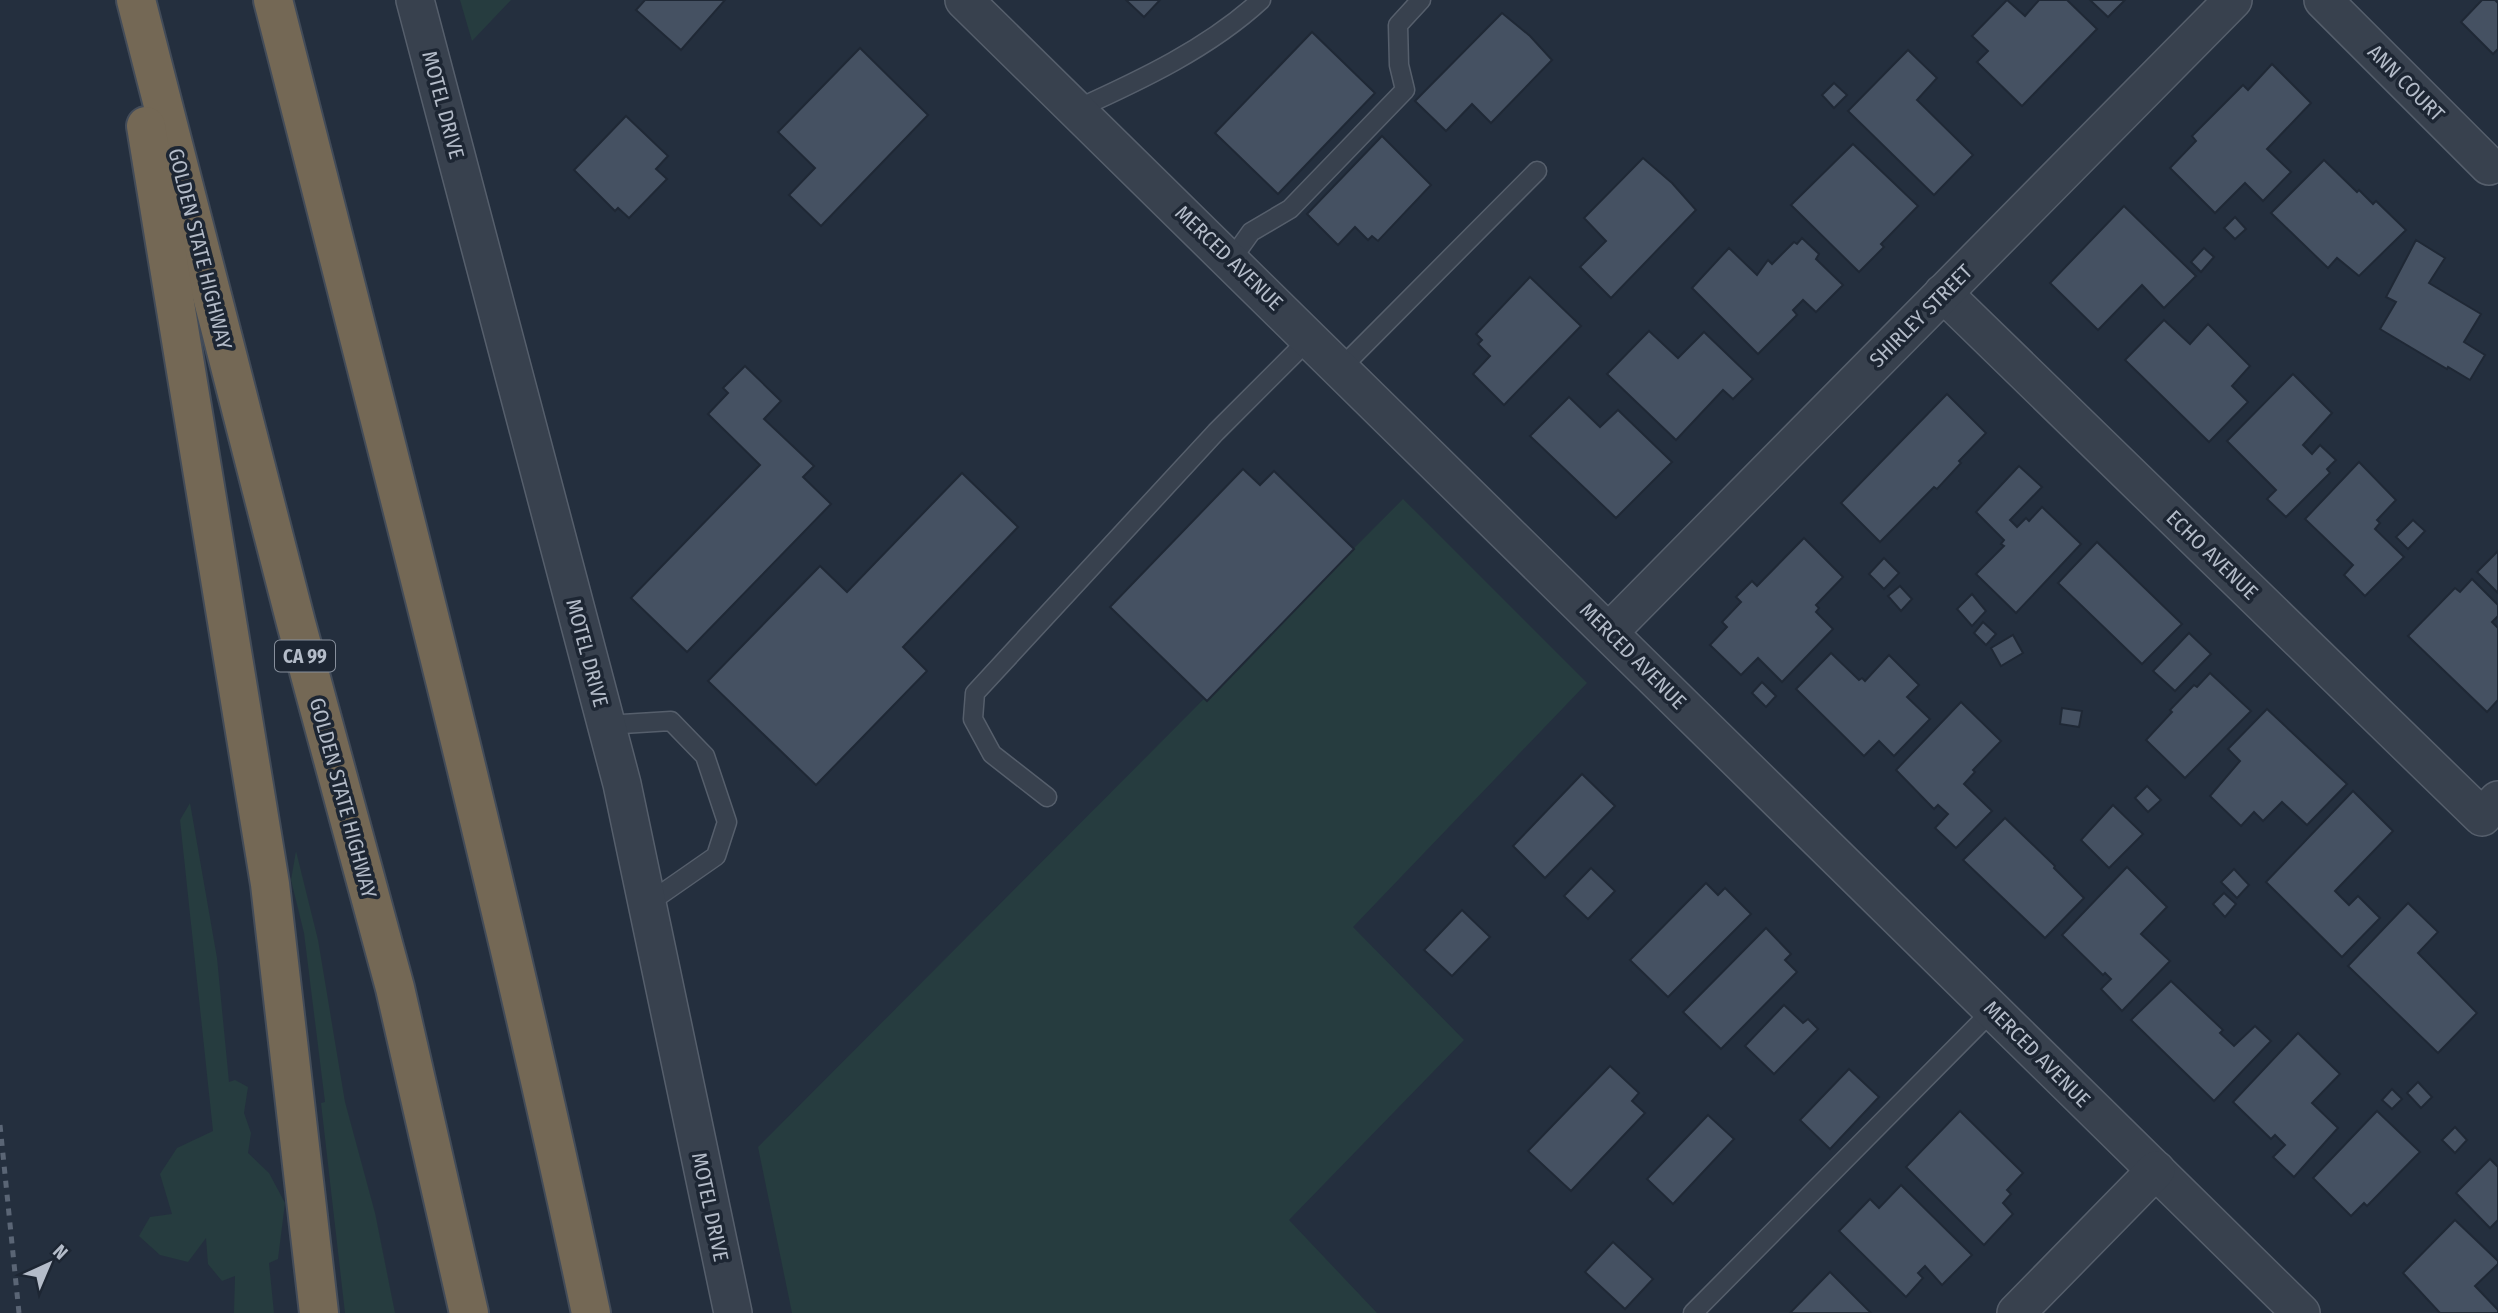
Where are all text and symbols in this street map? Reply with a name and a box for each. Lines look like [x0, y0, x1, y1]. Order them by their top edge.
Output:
street label: ANN COURT [2362, 39, 2450, 127]
street label: MOTEL DRIVE [416, 48, 470, 162]
street label: GOLDEN STATE HIGHWAY [162, 146, 238, 353]
street label: MERCED AVENUE [1170, 200, 1288, 316]
street label: SHIRLEY STREET [1864, 259, 1978, 373]
street label: ECHO AVENUE [2161, 505, 2263, 605]
street label: MOTEL DRIVE [560, 596, 614, 710]
street label: MERCED AVENUE [1574, 597, 1692, 715]
road number: CA 99 [275, 640, 335, 671]
street label: GOLDEN STATE HIGHWAY [304, 695, 382, 902]
street label: MERCED AVENUE [1978, 995, 2096, 1113]
street label: MOTEL DRIVE [686, 1150, 734, 1264]
north arrow [14, 1229, 84, 1299]
text: N [48, 1240, 73, 1264]

